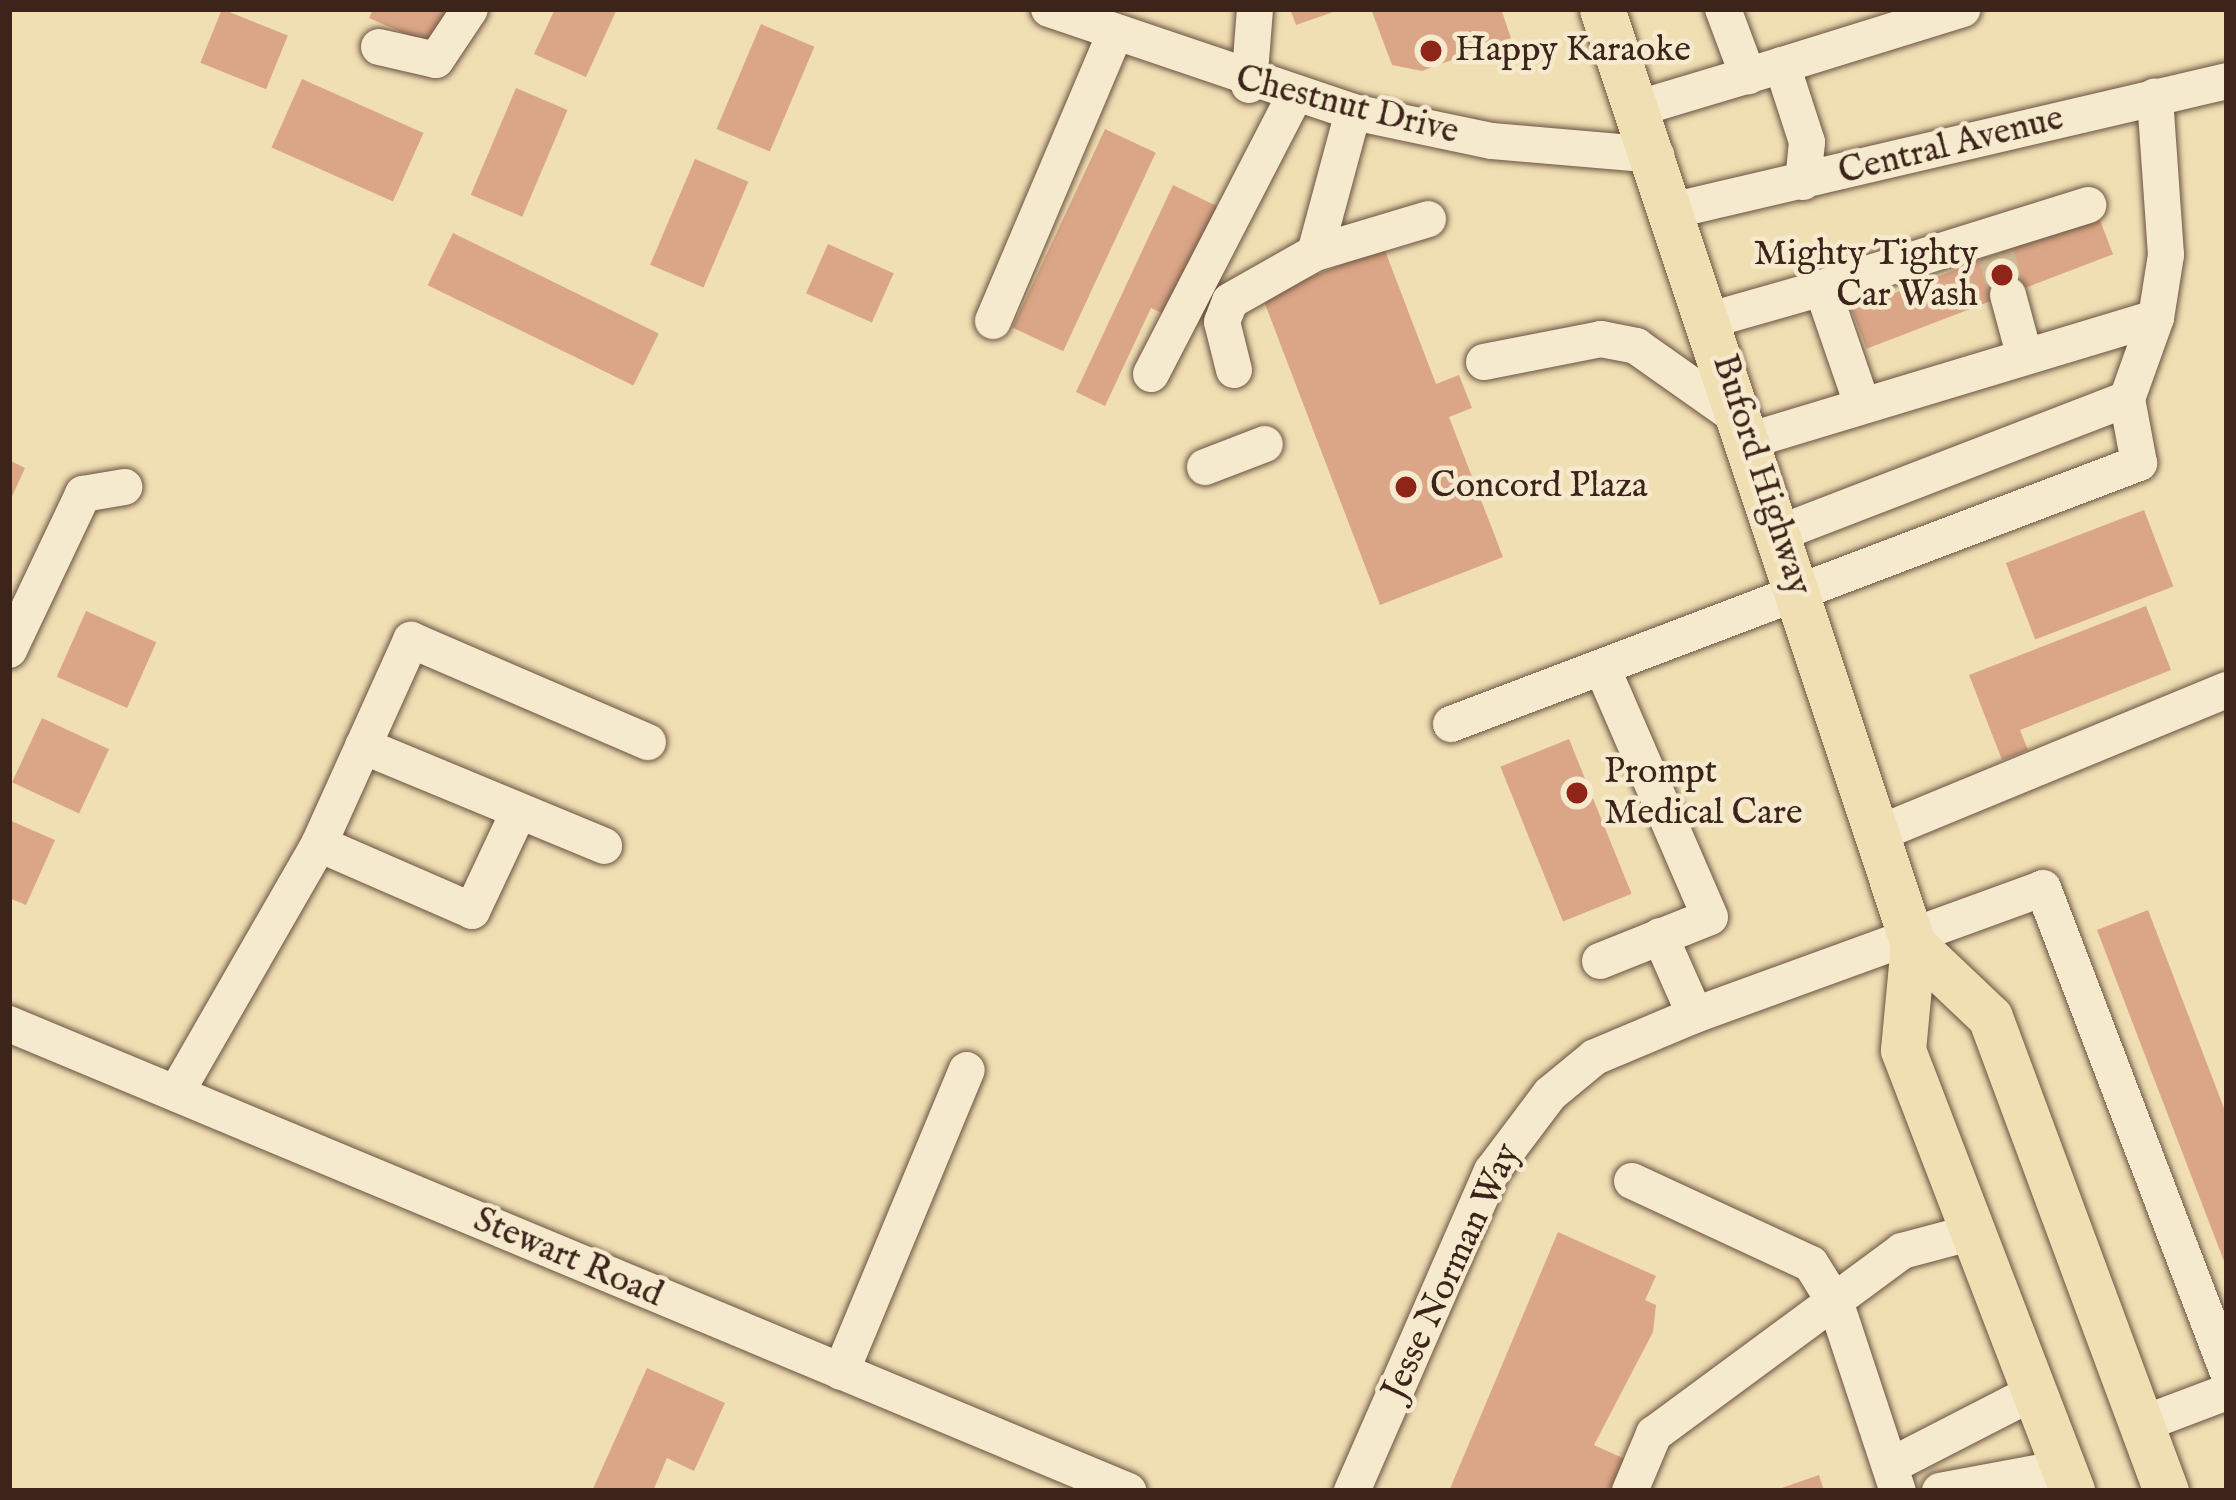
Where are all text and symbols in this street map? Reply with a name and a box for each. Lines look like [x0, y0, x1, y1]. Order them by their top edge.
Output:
place label: Happy Karaoke [1455, 29, 1691, 73]
marker: Happy Karaoke [1418, 38, 1444, 64]
street label: Chestnut Drive [1231, 57, 1463, 155]
street label: Central Avenue [1834, 97, 2068, 195]
place label: Mighty Tighty Car Wash [1753, 232, 1978, 317]
marker: Mighty Tighty Car Wash [1989, 262, 2015, 288]
street label: Buford Highway [1702, 349, 1820, 601]
place label: Concord Plaza [1430, 465, 1648, 509]
marker: Concord Plaza [1393, 474, 1419, 500]
place label: Prompt Medical Care [1604, 750, 1803, 835]
marker: Prompt Medical Care [1561, 777, 1593, 809]
street label: Jesse Norman Way [1374, 1137, 1530, 1407]
street label: Stewart Road [467, 1199, 669, 1317]

